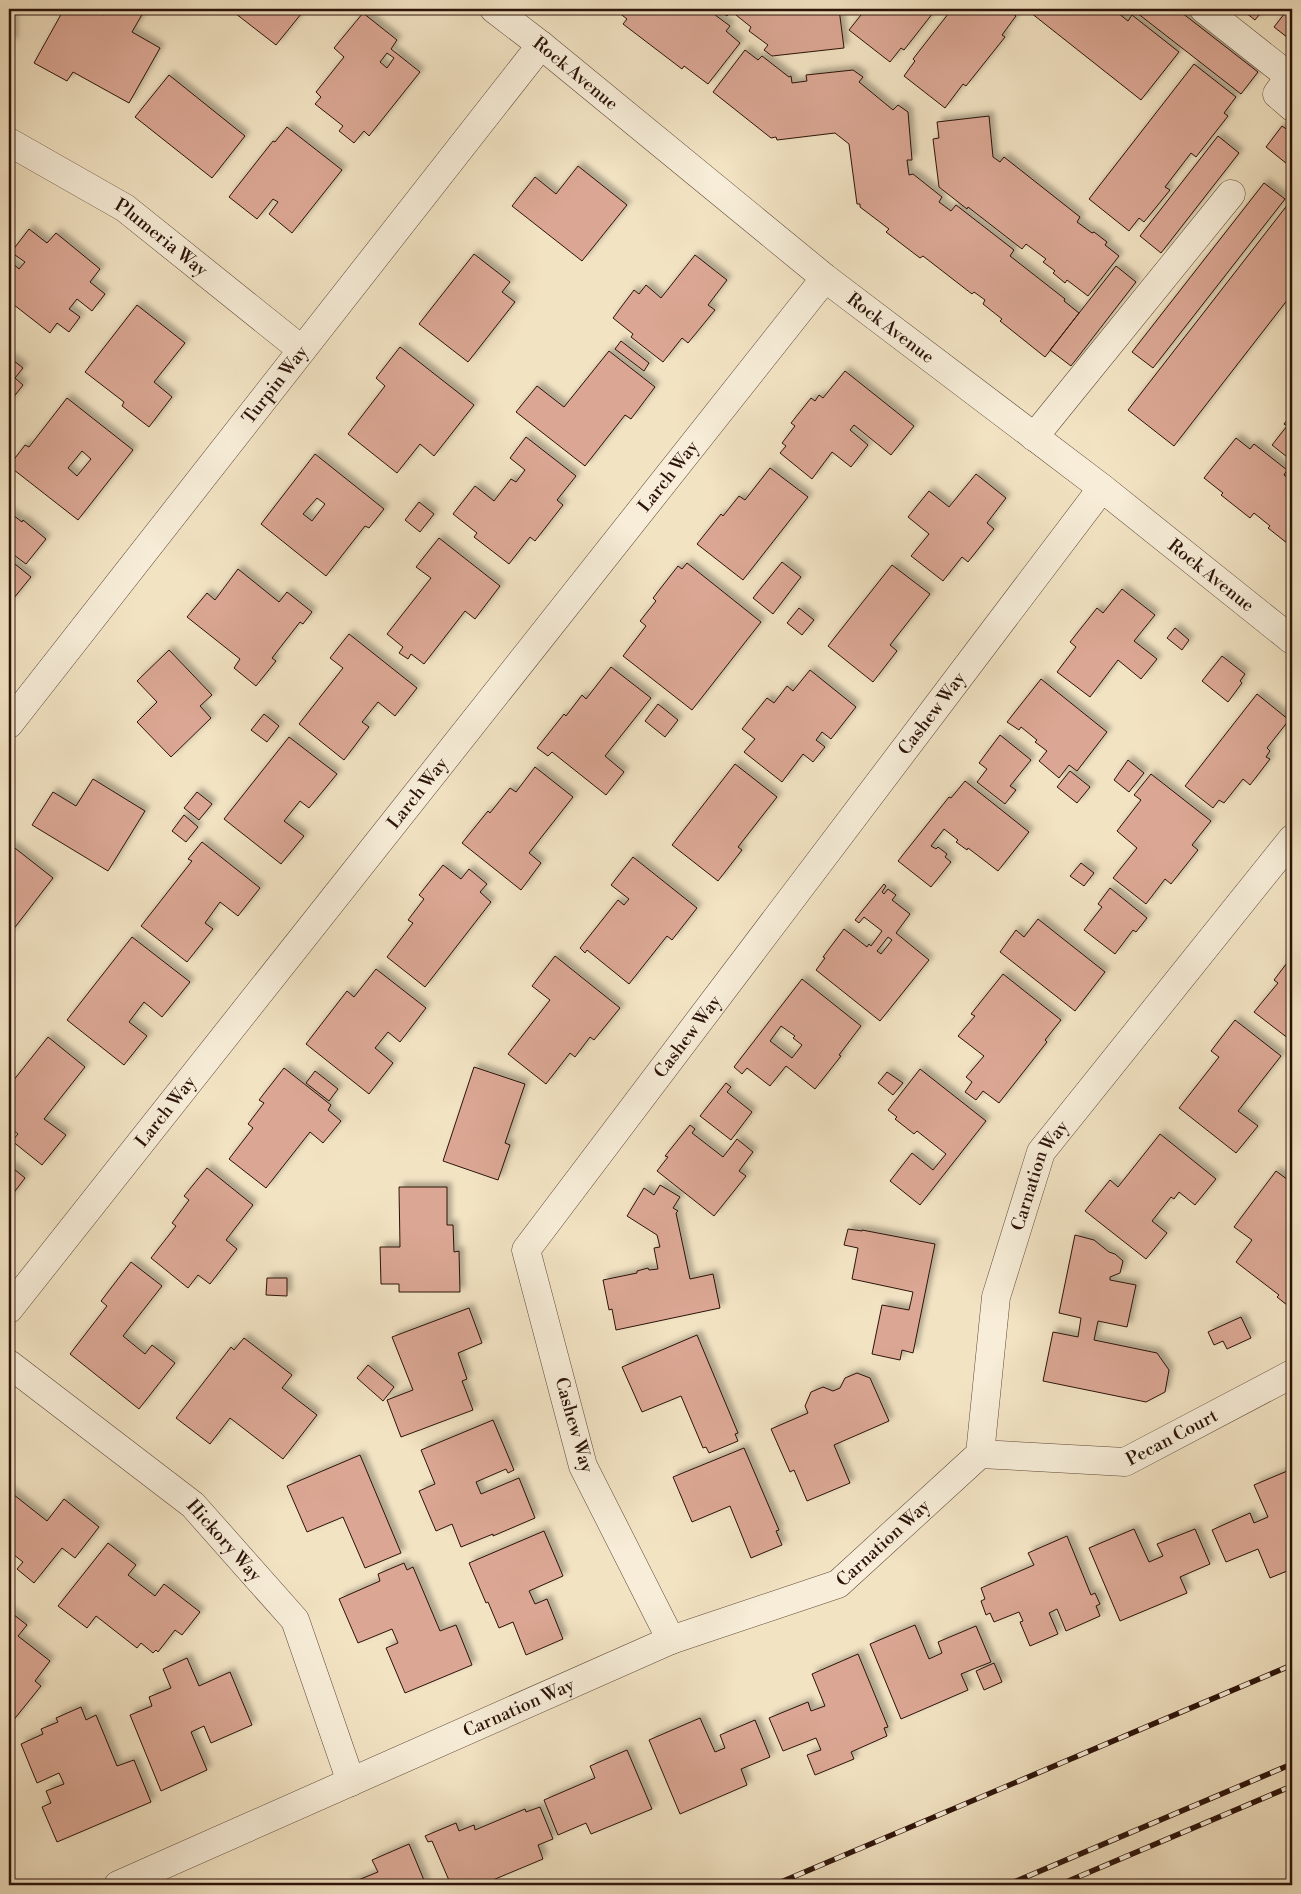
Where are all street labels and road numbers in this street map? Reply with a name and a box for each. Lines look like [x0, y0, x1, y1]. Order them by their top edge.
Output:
street label: Rock Avenue [528, 31, 623, 115]
street label: Plumeria Way [111, 193, 213, 281]
street label: Rock Avenue [842, 287, 939, 368]
street label: Turpin Way [237, 341, 313, 429]
street label: Larch Way [633, 436, 704, 517]
street label: Rock Avenue [1163, 534, 1259, 617]
street label: Cashew Way [893, 667, 971, 760]
street label: Larch Way [382, 752, 453, 833]
street label: Cashew Way [649, 990, 726, 1083]
street label: Larch Way [130, 1071, 201, 1152]
street label: Carnation Way [1006, 1115, 1074, 1233]
street label: Cashew Way [549, 1375, 599, 1476]
street label: Pecan Court [1122, 1404, 1222, 1471]
street label: Hickory Way [182, 1494, 267, 1586]
street label: Carnation Way [831, 1494, 935, 1592]
street label: Carnation Way [459, 1673, 578, 1742]

